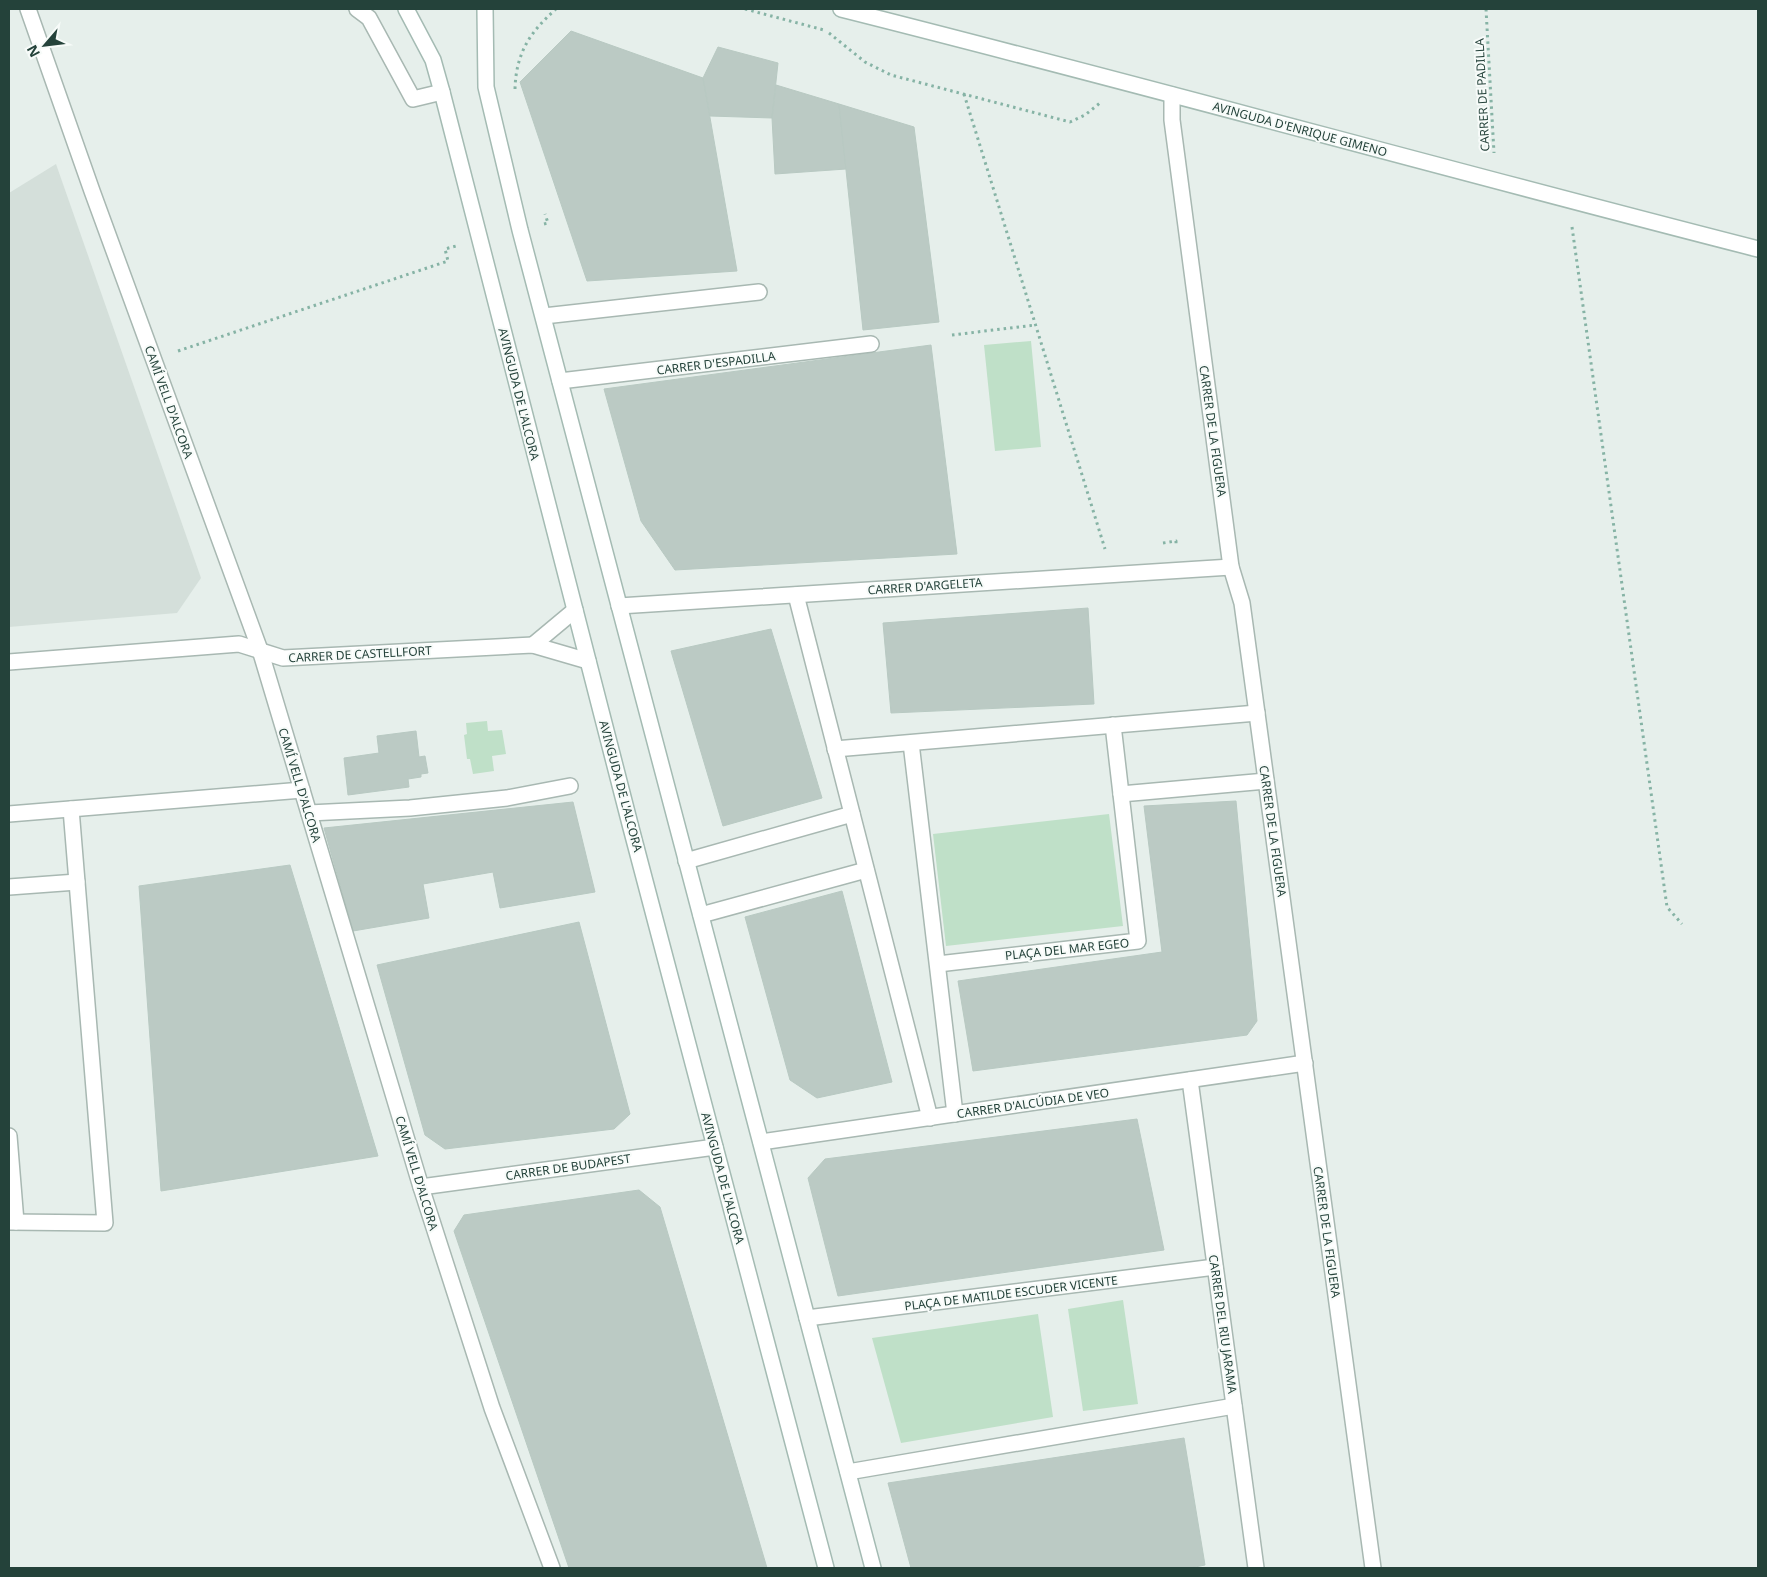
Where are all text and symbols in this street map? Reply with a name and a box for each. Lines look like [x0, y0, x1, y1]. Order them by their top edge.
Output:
north arrow [20, 20, 70, 70]
street label: CARRER DE PADILLA [1471, 38, 1493, 152]
text: N [22, 42, 44, 61]
street label: AVINGUDA D'ENRIQUE GIMENO [1211, 97, 1389, 161]
street label: AVINGUDA DE L'ALCORA [494, 326, 544, 462]
street label: CAMÍ VELL D'ALCORA [141, 343, 197, 461]
street label: CARRER D'ESPADILLA [656, 347, 777, 379]
street label: CARRER DE LA FIGUERA [1195, 364, 1231, 498]
street label: CARRER D'ARGELETA [867, 573, 983, 598]
street label: CARRER DE CASTELLFORT [288, 642, 432, 666]
street label: AVINGUDA DE L'ALCORA [595, 718, 647, 854]
street label: CAMÍ VELL D'ALCORA [274, 726, 326, 845]
street label: CARRER DE LA FIGUERA [1255, 764, 1291, 898]
street label: PLAÇA DEL MAR EGEO [1004, 934, 1130, 964]
street label: CARRER D'ALCÚDIA DE VEO [956, 1084, 1110, 1122]
street label: AVINGUDA DE L'ALCORA [697, 1110, 749, 1246]
street label: CAMÍ VELL D'ALCORA [391, 1114, 443, 1233]
street label: CARRER DE BUDAPEST [504, 1150, 632, 1184]
street label: CARRER DE LA FIGUERA [1309, 1165, 1345, 1299]
street label: CARRER DEL RIU JARAMA [1205, 1253, 1241, 1395]
street label: PLAÇA DE MATILDE ESCUDER VICENTE [903, 1271, 1119, 1315]

